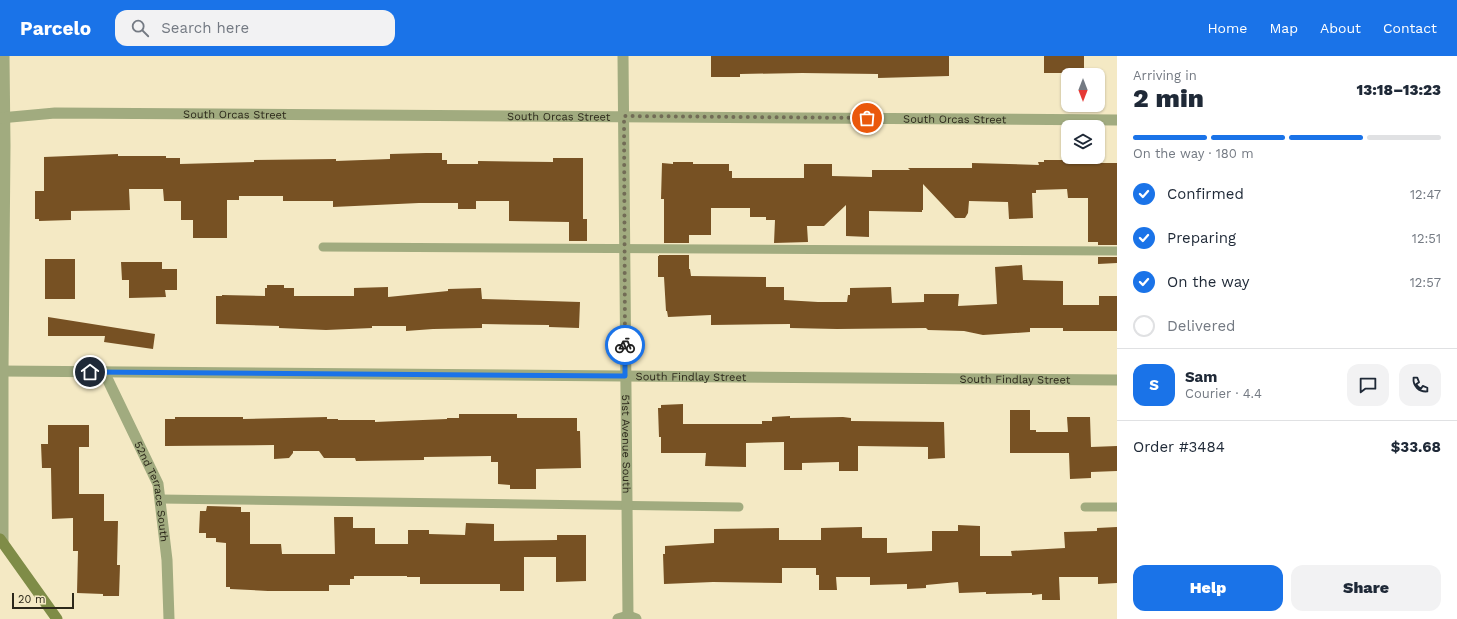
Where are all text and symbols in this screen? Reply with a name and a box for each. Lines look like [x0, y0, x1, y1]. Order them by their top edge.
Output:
search box [115, 10, 395, 46]
text: Parcelo [20, 17, 91, 40]
icon: search [129, 17, 151, 39]
text: Search here [161, 19, 249, 37]
text: Home [1207, 20, 1247, 36]
text: Map [1269, 20, 1298, 36]
text: About [1320, 20, 1361, 36]
text: Contact [1383, 20, 1437, 36]
north arrow [1061, 68, 1105, 112]
map controls [1061, 68, 1105, 164]
text: Arriving in [1133, 68, 1197, 83]
text: 13:18–13:23 [1357, 81, 1441, 99]
text: 2 min [1133, 83, 1204, 113]
pin [850, 101, 884, 135]
street label: South Orcas Street [183, 107, 287, 121]
icon: bag [856, 107, 878, 129]
street label: South Orcas Street [507, 109, 611, 123]
street label: South Orcas Street [903, 112, 1007, 126]
button: layers [1061, 120, 1105, 164]
text: On the way · 180 m [1133, 146, 1254, 161]
icon: check [1133, 183, 1155, 205]
text: Confirmed [1167, 185, 1244, 203]
text: 12:47 [1410, 187, 1441, 202]
icon: check [1133, 227, 1155, 249]
text: Preparing [1167, 229, 1236, 247]
text: 12:51 [1412, 231, 1441, 246]
icon: check [1133, 271, 1155, 293]
text: On the way [1167, 273, 1249, 291]
text: 12:57 [1410, 275, 1441, 290]
text: Delivered [1167, 317, 1235, 335]
courier [605, 325, 645, 365]
icon: bike [614, 334, 636, 356]
pin [73, 355, 107, 389]
icon: home [79, 361, 101, 383]
button: chat [1347, 364, 1389, 406]
button: phone [1399, 364, 1441, 406]
text: Sam [1185, 368, 1217, 386]
street label: South Findlay Street [636, 370, 747, 384]
street label: South Findlay Street [960, 372, 1071, 386]
text: S [1149, 376, 1159, 394]
text: Courier · 4.4 [1185, 386, 1262, 401]
street label: 51st Avenue South [620, 394, 633, 494]
text: Order #3484 [1133, 438, 1225, 456]
text: $33.68 [1391, 438, 1441, 456]
street label: 52nd Terrace South [132, 439, 171, 543]
button: Help [1133, 565, 1283, 611]
button: Share [1291, 565, 1441, 611]
scale bar [12, 591, 74, 610]
text: 20 m [18, 593, 46, 606]

